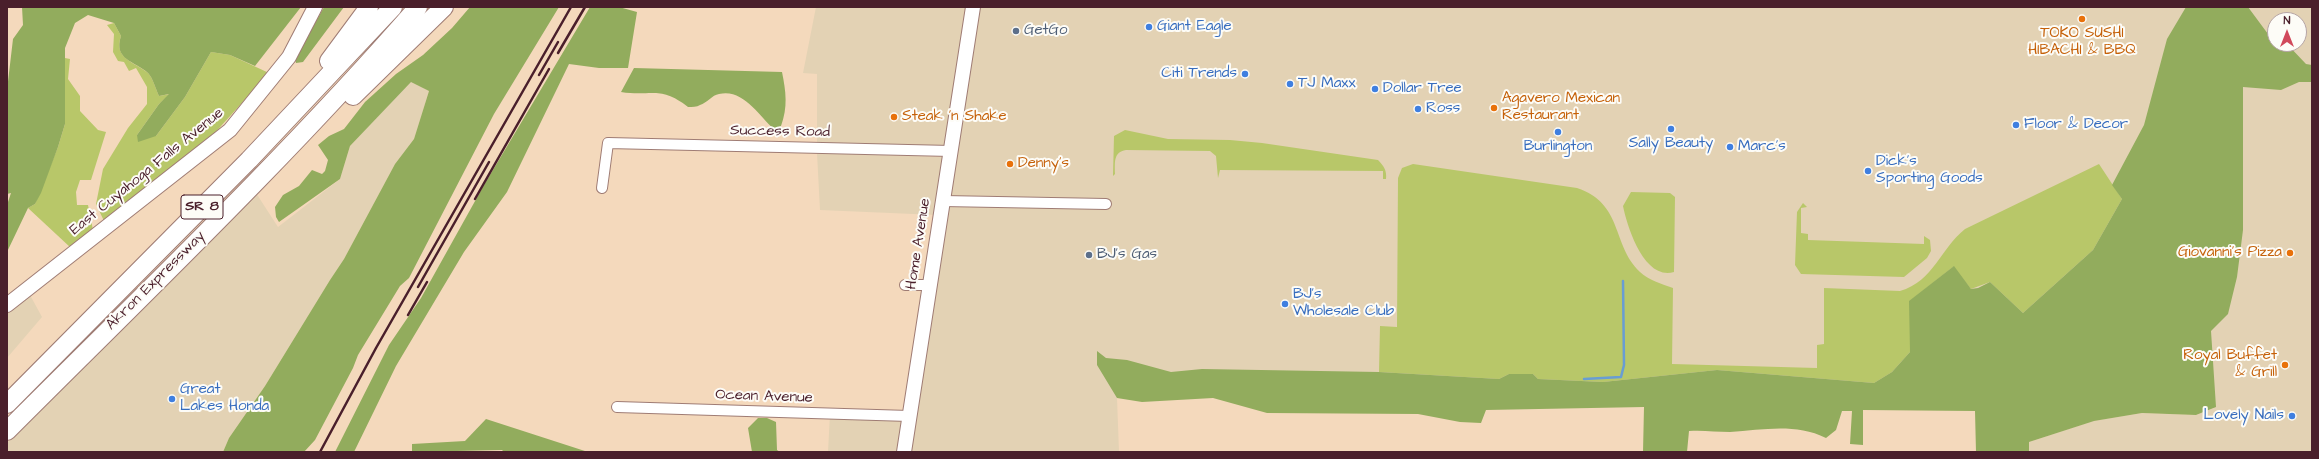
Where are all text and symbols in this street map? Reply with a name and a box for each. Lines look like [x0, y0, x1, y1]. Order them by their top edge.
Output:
north arrow [2267, 12, 2307, 52]
text: N [2284, 13, 2290, 28]
marker: TOKO SUSHI HIBACHI & BBQ [2077, 14, 2087, 24]
place label: Giant Eagle [1157, 18, 1232, 36]
place label: GetGo [1024, 22, 1067, 40]
marker: Giant Eagle [1144, 22, 1154, 32]
place label: TOKO SUSHI HIBACHI & BBQ [2028, 25, 2136, 60]
marker: GetGo [1011, 26, 1021, 36]
place label: Citi Trends [1161, 65, 1237, 83]
marker: Citi Trends [1240, 69, 1250, 79]
place label: TJ Maxx [1298, 75, 1355, 93]
marker: TJ Maxx [1285, 79, 1295, 89]
place label: Dollar Tree [1383, 80, 1462, 98]
marker: Dollar Tree [1370, 84, 1380, 94]
place label: Agavero Mexican Restaurant [1502, 90, 1620, 125]
place label: Ross [1426, 100, 1460, 118]
marker: Agavero Mexican Restaurant [1489, 103, 1499, 113]
street label: East Cuyahoga Falls Avenue [67, 104, 227, 240]
marker: Ross [1413, 104, 1423, 114]
place label: Steak 'n Shake [902, 108, 1007, 126]
marker: Steak 'n Shake [889, 112, 899, 122]
place label: Floor & Decor [2024, 116, 2128, 134]
marker: Floor & Decor [2011, 120, 2021, 130]
street label: Success Road [730, 122, 830, 142]
marker: Sally Beauty [1666, 124, 1676, 134]
marker: Burlington [1553, 127, 1563, 137]
place label: Sally Beauty [1629, 135, 1713, 153]
place label: Burlington [1524, 138, 1592, 156]
place label: Marc's [1738, 138, 1786, 156]
marker: Marc's [1725, 142, 1735, 152]
place label: Dick's Sporting Goods [1876, 153, 1983, 188]
place label: Denny's [1018, 155, 1069, 173]
marker: Denny's [1005, 159, 1015, 169]
marker: Dick's Sporting Goods [1863, 166, 1873, 176]
road number: SR 8 [181, 195, 223, 219]
street label: Home Avenue [903, 197, 935, 291]
street label: Akron Expressway [103, 228, 209, 334]
place label: Giovanni's Pizza [2178, 244, 2282, 262]
place label: BJ’s Gas [1097, 246, 1157, 264]
marker: Giovanni's Pizza [2285, 248, 2295, 258]
marker: BJ’s Gas [1084, 250, 1094, 260]
place label: BJ's Wholesale Club [1293, 286, 1394, 321]
marker: BJ's Wholesale Club [1280, 299, 1290, 309]
place label: Royal Buffet & Grill [2183, 347, 2277, 382]
marker: Royal Buffet & Grill [2280, 360, 2290, 370]
place label: Great Lakes Honda [180, 381, 269, 416]
street label: Ocean Avenue [715, 386, 813, 408]
marker: Great Lakes Honda [167, 394, 177, 404]
place label: Lovely Nails [2203, 407, 2284, 425]
marker: Lovely Nails [2287, 411, 2297, 421]

